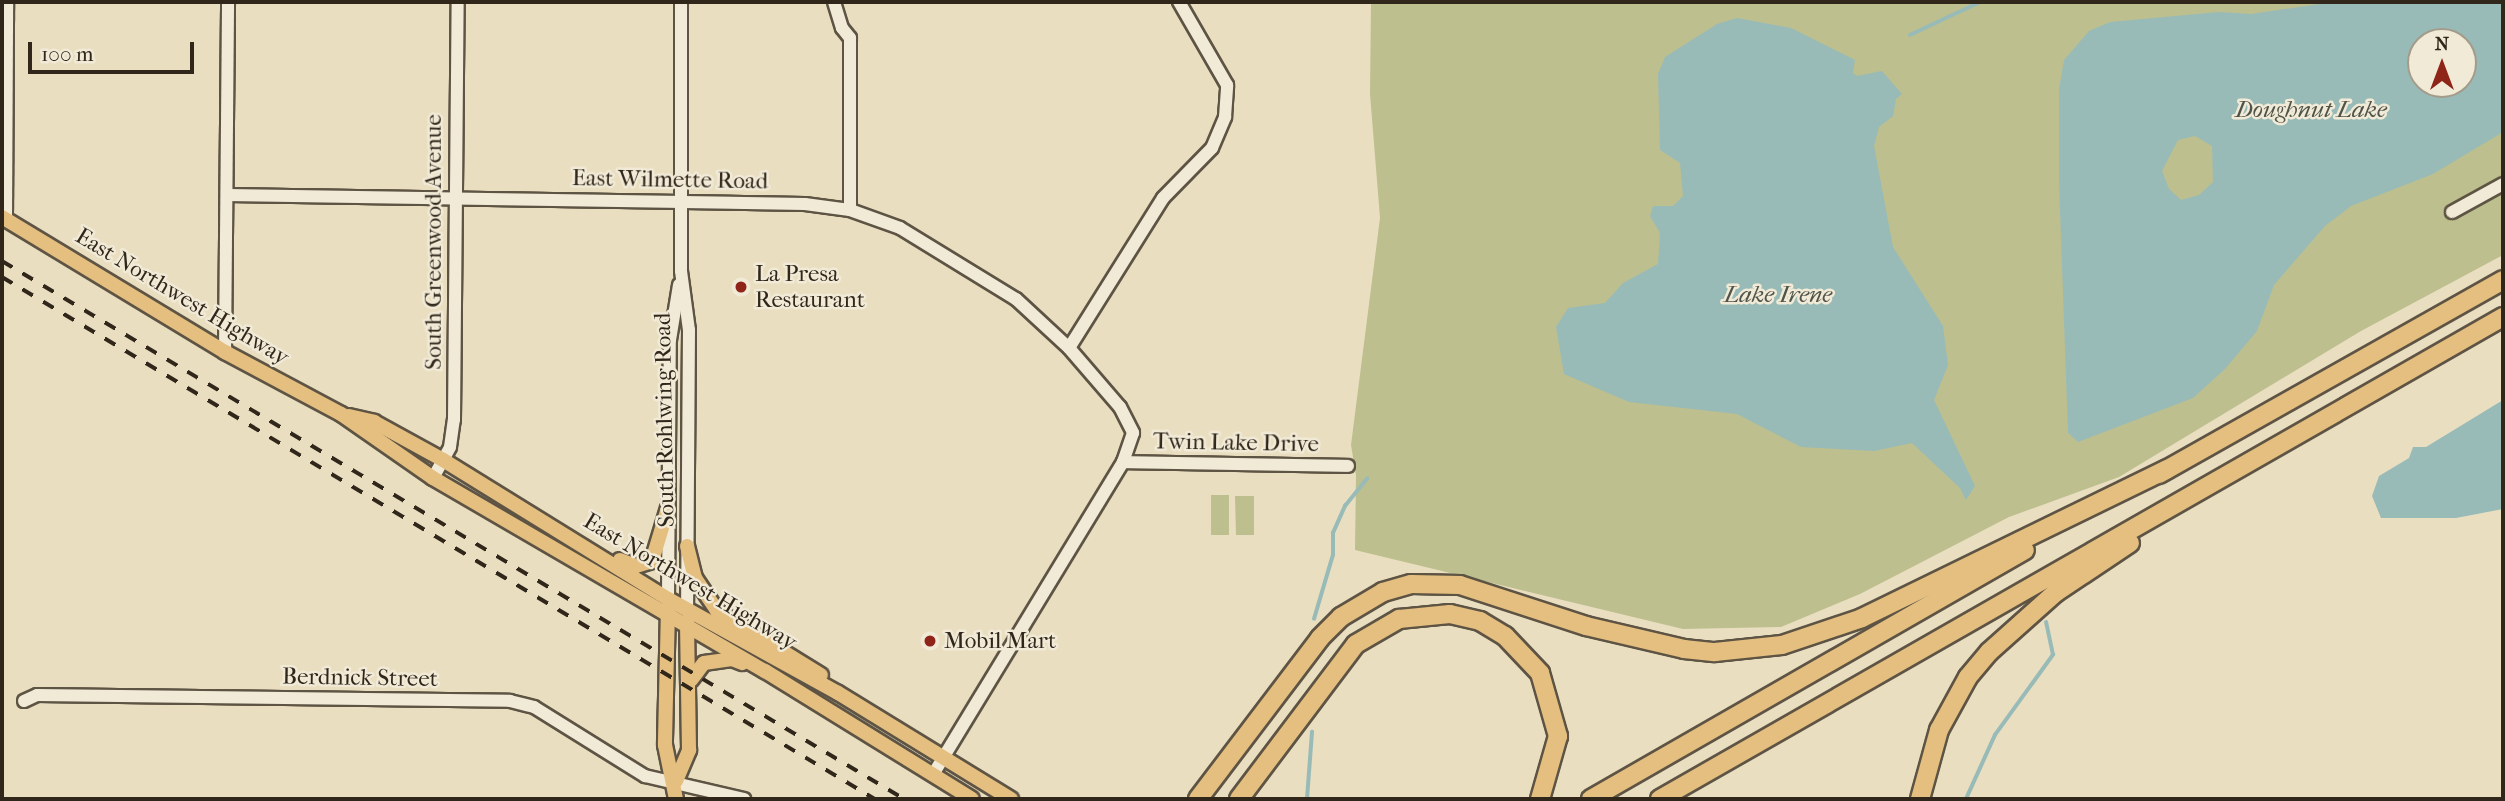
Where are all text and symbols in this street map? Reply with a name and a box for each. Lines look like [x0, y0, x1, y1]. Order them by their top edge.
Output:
scale bar [32, 28, 198, 72]
north arrow [2407, 28, 2477, 98]
text: N [2435, 33, 2449, 55]
text: 100 m [41, 42, 94, 66]
water label: Doughnut Lake [2235, 96, 2387, 124]
street label: South Greenwood Avenue [420, 114, 448, 370]
street label: East Wilmette Road [572, 164, 768, 196]
street label: East Northwest Highway [70, 222, 294, 372]
place label: La Presa Restaurant [755, 260, 865, 314]
marker: La Presa Restaurant [733, 279, 749, 295]
water label: Lake Irene [1724, 281, 1832, 309]
street label: South Rohlwing Road [649, 312, 681, 528]
street label: Twin Lake Drive [1153, 428, 1319, 458]
street label: East Northwest Highway [578, 507, 802, 657]
place label: Mobil Mart [944, 627, 1056, 655]
marker: Mobil Mart [922, 633, 938, 649]
street label: Berdnick Street [282, 663, 438, 693]

